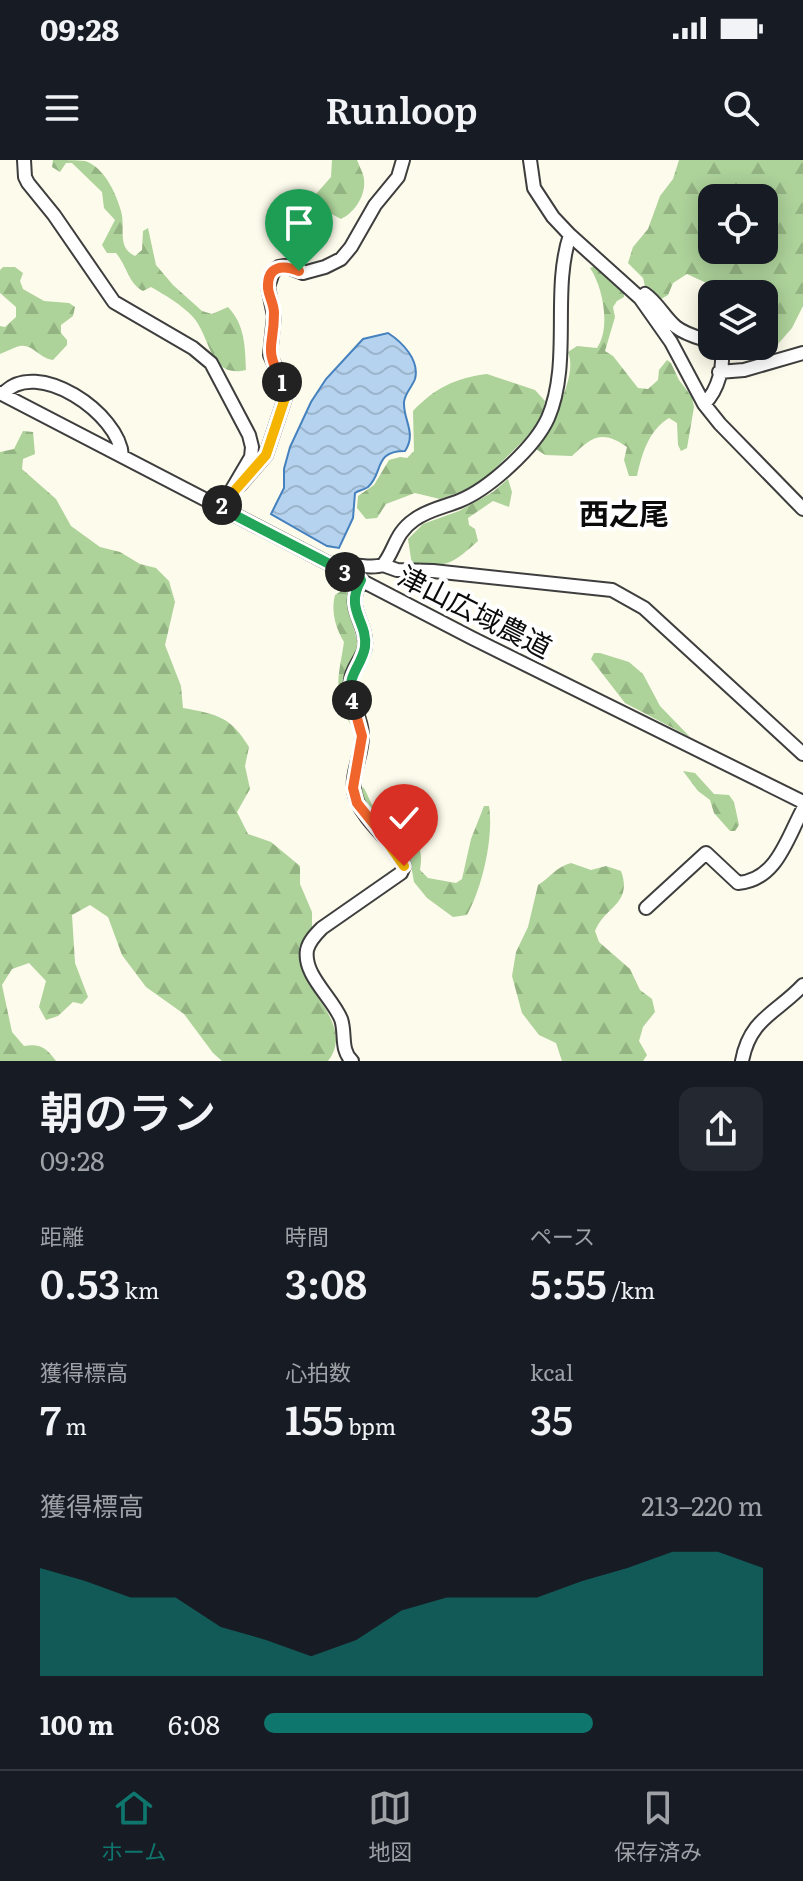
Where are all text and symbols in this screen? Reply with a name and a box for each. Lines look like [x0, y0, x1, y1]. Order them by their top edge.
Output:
text: 09:28 [40, 6, 119, 50]
text: Runloop [325, 82, 478, 135]
icon: menu [40, 86, 84, 130]
icon: search [719, 86, 763, 130]
map controls [698, 184, 778, 360]
button: locate [698, 184, 778, 264]
pin [265, 189, 333, 271]
icon: arrive [277, 201, 321, 245]
button: layers [698, 280, 778, 360]
pin: 1 [262, 362, 302, 402]
text: 1 [277, 365, 287, 398]
pin: 2 [202, 485, 242, 525]
text: 2 [216, 488, 228, 521]
district label: 西之尾 [579, 490, 669, 534]
pin: 3 [325, 552, 365, 592]
street label: 津山広域農道 [392, 553, 560, 667]
text: 3 [339, 555, 351, 588]
pin: 4 [332, 680, 372, 720]
text: 4 [345, 683, 359, 716]
pin [370, 784, 438, 866]
icon: check [382, 796, 426, 840]
text: 朝のラン [40, 1077, 216, 1143]
button: share [679, 1087, 763, 1171]
text: 09:28 [40, 1140, 105, 1179]
text: 距離 [40, 1219, 84, 1252]
text: 時間 [285, 1219, 329, 1252]
text: ペース [530, 1219, 595, 1252]
text: 0.53 [40, 1252, 120, 1311]
text: 3:08 [285, 1252, 367, 1311]
text: 5:55 [530, 1252, 607, 1311]
text: km [120, 1273, 159, 1306]
text: /km [607, 1273, 655, 1306]
text: 獲得標高 [40, 1355, 128, 1388]
text: 心拍数 [285, 1355, 351, 1388]
text: kcal [530, 1355, 573, 1388]
text: 7 [40, 1388, 61, 1447]
text: 155 [285, 1388, 344, 1447]
text: 35 [530, 1388, 573, 1447]
text: m [61, 1409, 87, 1442]
text: bpm [344, 1409, 396, 1442]
text: 獲得標高 [40, 1485, 144, 1524]
text: 213–220 m [641, 1485, 763, 1524]
text: 100 m [40, 1704, 114, 1743]
text: 6:08 [168, 1704, 220, 1743]
tab: ホーム [101, 1786, 166, 1867]
tab: 地図 [368, 1786, 412, 1867]
tab: 保存済み [614, 1786, 702, 1867]

